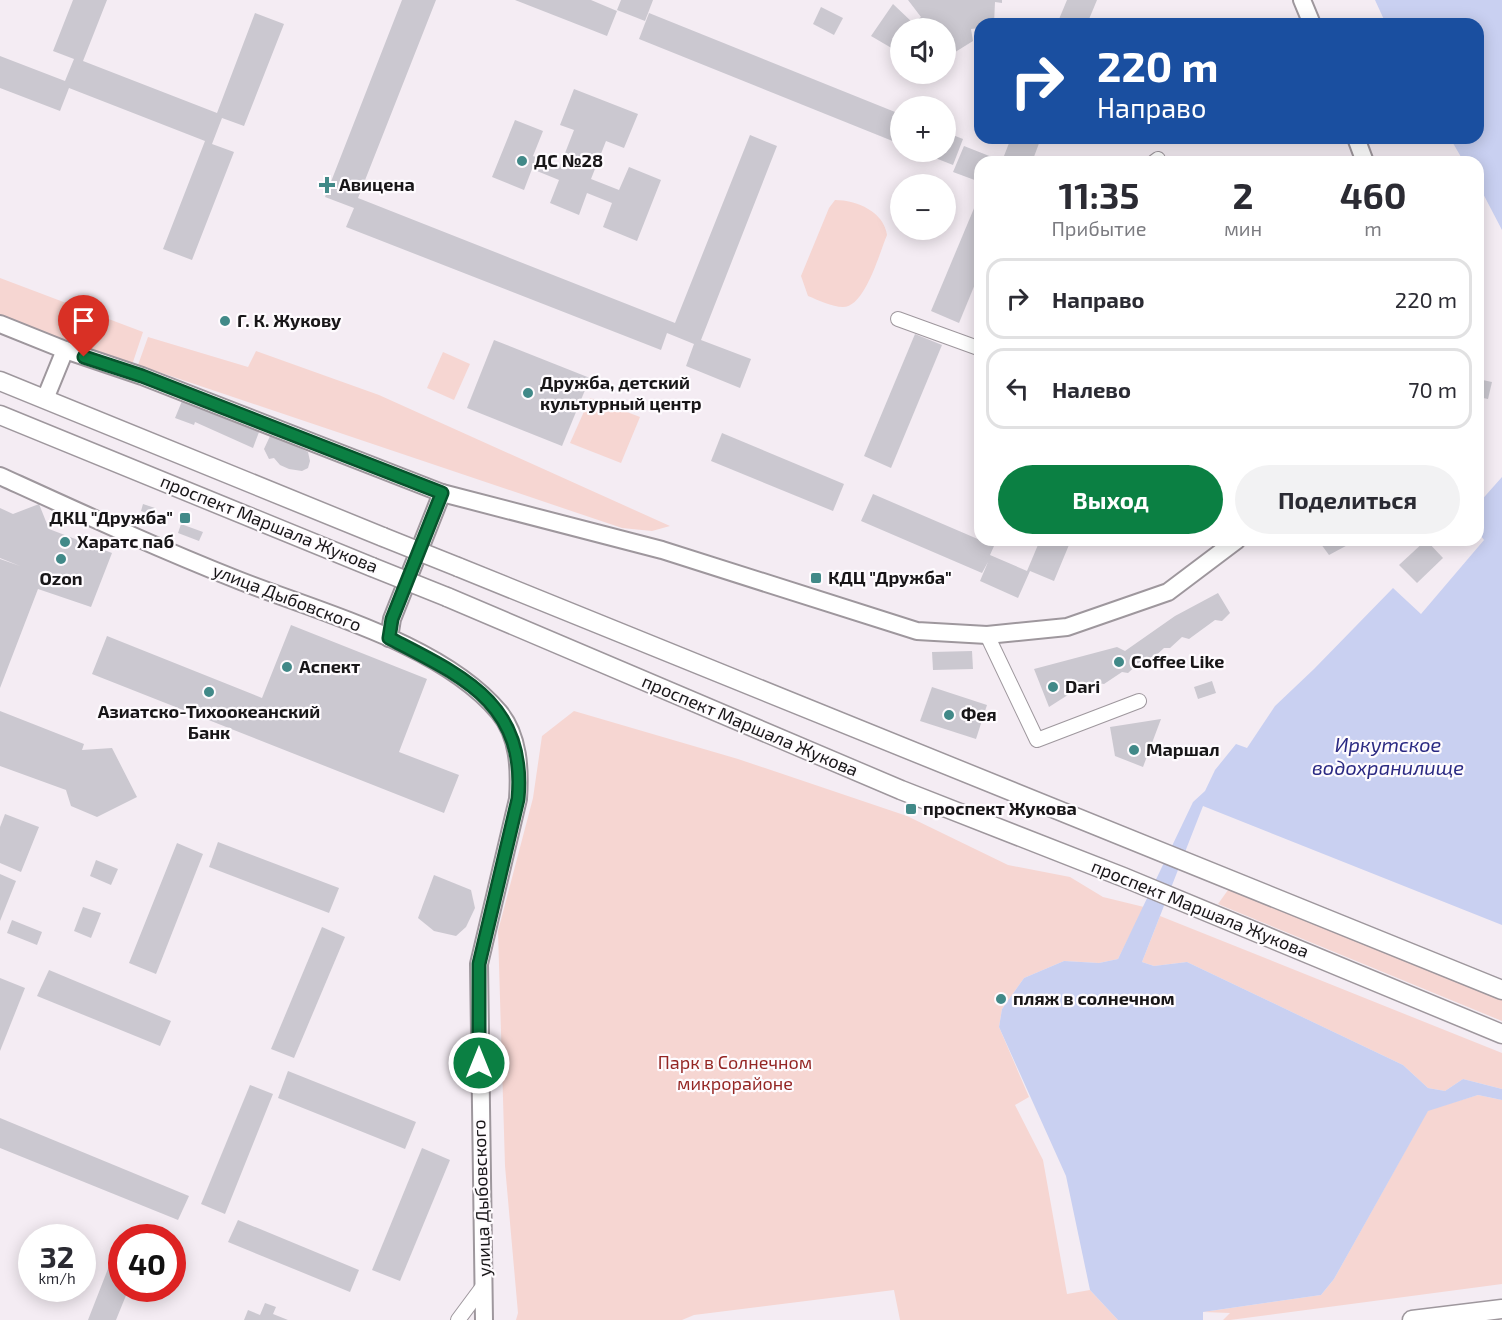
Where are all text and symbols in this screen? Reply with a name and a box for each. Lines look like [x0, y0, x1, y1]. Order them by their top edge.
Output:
map controls [890, 18, 956, 240]
button: sound [890, 18, 956, 84]
text: 220 m [1097, 40, 1218, 90]
icon: right [998, 42, 1076, 120]
text: Направо [1097, 91, 1206, 123]
button: + [890, 96, 956, 162]
place label: ДС №28 [534, 149, 603, 171]
marker: ДС №28 [515, 154, 529, 168]
place label: Авицена [339, 173, 415, 195]
text: 11:35 [1059, 173, 1139, 216]
text: 2 [1233, 173, 1254, 216]
text: 460 [1340, 173, 1407, 216]
button: − [890, 174, 956, 240]
marker: Авицена [320, 178, 334, 192]
text: Прибытие [1051, 216, 1146, 240]
text: мин [1224, 216, 1262, 240]
text: m [1364, 216, 1382, 240]
icon: right [1001, 282, 1034, 315]
text: Направо [1052, 286, 1145, 312]
text: 220 m [1395, 286, 1457, 312]
pin [58, 295, 109, 357]
icon: arrive [67, 304, 100, 337]
place label: Г. К. Жукову [237, 309, 342, 331]
marker: Г. К. Жукову [218, 314, 232, 328]
place label: Дружба, детский культурный центр [540, 371, 702, 414]
icon: left [1001, 372, 1034, 405]
text: Налево [1052, 376, 1131, 402]
text: 70 m [1408, 376, 1457, 402]
marker: Дружба, детский культурный центр [521, 386, 535, 400]
button: Выход [998, 465, 1223, 534]
button: Поделиться [1235, 465, 1460, 534]
street label: проспект Маршала Жукова [157, 469, 381, 577]
place label: ДКЦ "Дружба" [49, 506, 173, 528]
marker: ДКЦ "Дружба" [178, 511, 192, 525]
place label: Харатс паб [77, 530, 174, 552]
marker: Харатс паб [58, 535, 72, 549]
marker: Ozon [54, 552, 68, 566]
street label: улица Дыбовского [210, 559, 365, 636]
place label: КДЦ "Дружба" [828, 566, 952, 588]
place label: Ozon [39, 567, 83, 589]
marker: КДЦ "Дружба" [809, 571, 823, 585]
place label: Coffee Like [1131, 650, 1224, 672]
place label: Аспект [299, 655, 360, 677]
marker: Coffee Like [1112, 655, 1126, 669]
marker: Аспект [280, 660, 294, 674]
street label: проспект Маршала Жукова [639, 669, 862, 781]
place label: Dari [1065, 675, 1100, 697]
marker: Dari [1046, 680, 1060, 694]
marker: Азиатско-Тихоокеанский Банк [202, 685, 216, 699]
place label: Азиатско-Тихоокеанский Банк [98, 700, 320, 743]
place label: Фея [961, 703, 997, 725]
marker: Фея [942, 708, 956, 722]
water label: Иркутское водохранилище [1312, 732, 1464, 779]
place label: Маршал [1146, 738, 1220, 760]
marker: Маршал [1127, 743, 1141, 757]
place label: проспект Жукова [923, 797, 1077, 819]
marker: проспект Жукова [904, 802, 918, 816]
street label: проспект Маршала Жукова [1088, 854, 1312, 962]
place label: пляж в солнечном [1013, 987, 1175, 1009]
marker: пляж в солнечном [994, 992, 1008, 1006]
position arrow [447, 1031, 511, 1095]
park label: Парк в Солнечном микрорайоне [658, 1051, 812, 1094]
street label: улица Дыбовского [467, 1119, 495, 1277]
speed limit sign: 40 [108, 1224, 186, 1302]
text: 32 [40, 1238, 74, 1274]
text: km/h [38, 1269, 76, 1287]

